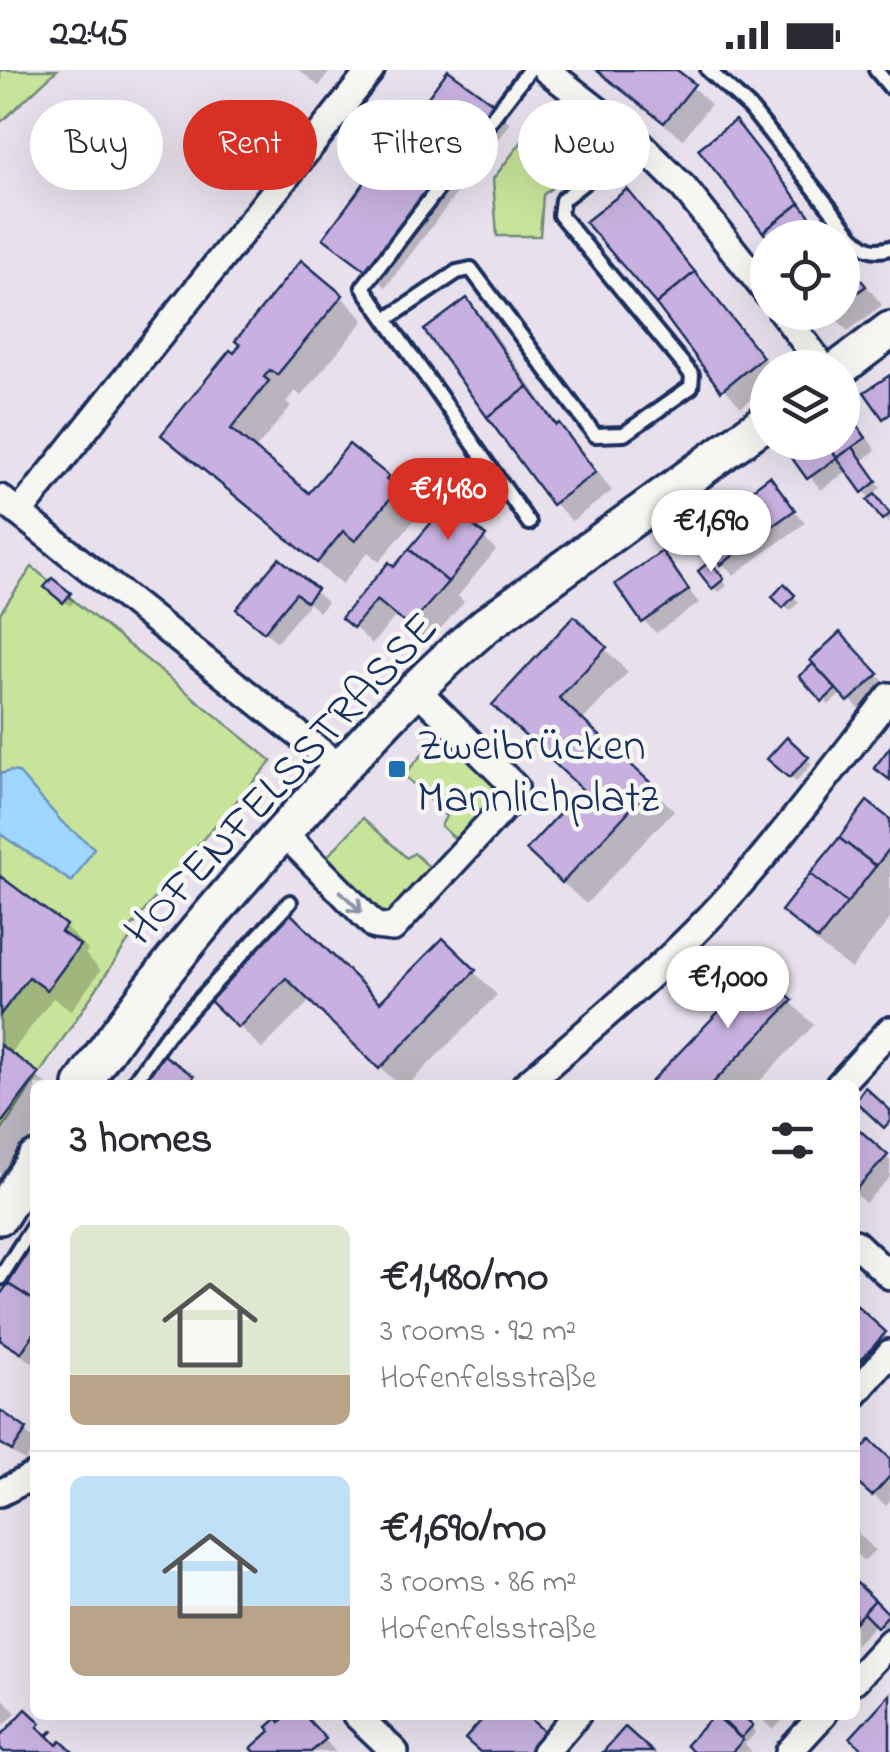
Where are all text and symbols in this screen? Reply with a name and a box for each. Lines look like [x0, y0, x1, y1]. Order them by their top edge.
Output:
text: 22:45 [50, 7, 128, 63]
chip: Buy [30, 100, 163, 190]
chip: Rent [183, 100, 317, 190]
chip: Filters [337, 100, 498, 190]
chip: New [518, 100, 650, 190]
map controls [750, 220, 860, 460]
button: locate [750, 220, 860, 330]
button: layers [750, 350, 860, 460]
pin: €1,480 [367, 458, 529, 543]
text: €1,480 [410, 467, 487, 514]
pin: €1,690 [630, 490, 792, 575]
text: €1,690 [673, 499, 749, 546]
street label: HOFENFELSSTRASSE [110, 598, 455, 962]
place label: Zweibrücken Mannlichplatz [417, 715, 659, 833]
marker: Zweibrücken Mannlichplatz [386, 758, 408, 780]
one-way arrow [339, 889, 363, 913]
pin: €1,000 [647, 946, 809, 1031]
text: €1,000 [688, 955, 768, 1002]
text: 3 homes [70, 1110, 212, 1171]
icon: filters [765, 1113, 820, 1168]
text: €1,480/mo [380, 1248, 549, 1309]
icon: home [150, 1265, 270, 1385]
text: 3 rooms · 92 m² [380, 1309, 576, 1356]
text: Hofenfelsstraße [380, 1356, 596, 1403]
text: €1,690/mo [380, 1499, 547, 1560]
icon: home [150, 1516, 270, 1636]
text: 3 rooms · 86 m² [380, 1560, 577, 1607]
text: Hofenfelsstraße [380, 1607, 596, 1654]

